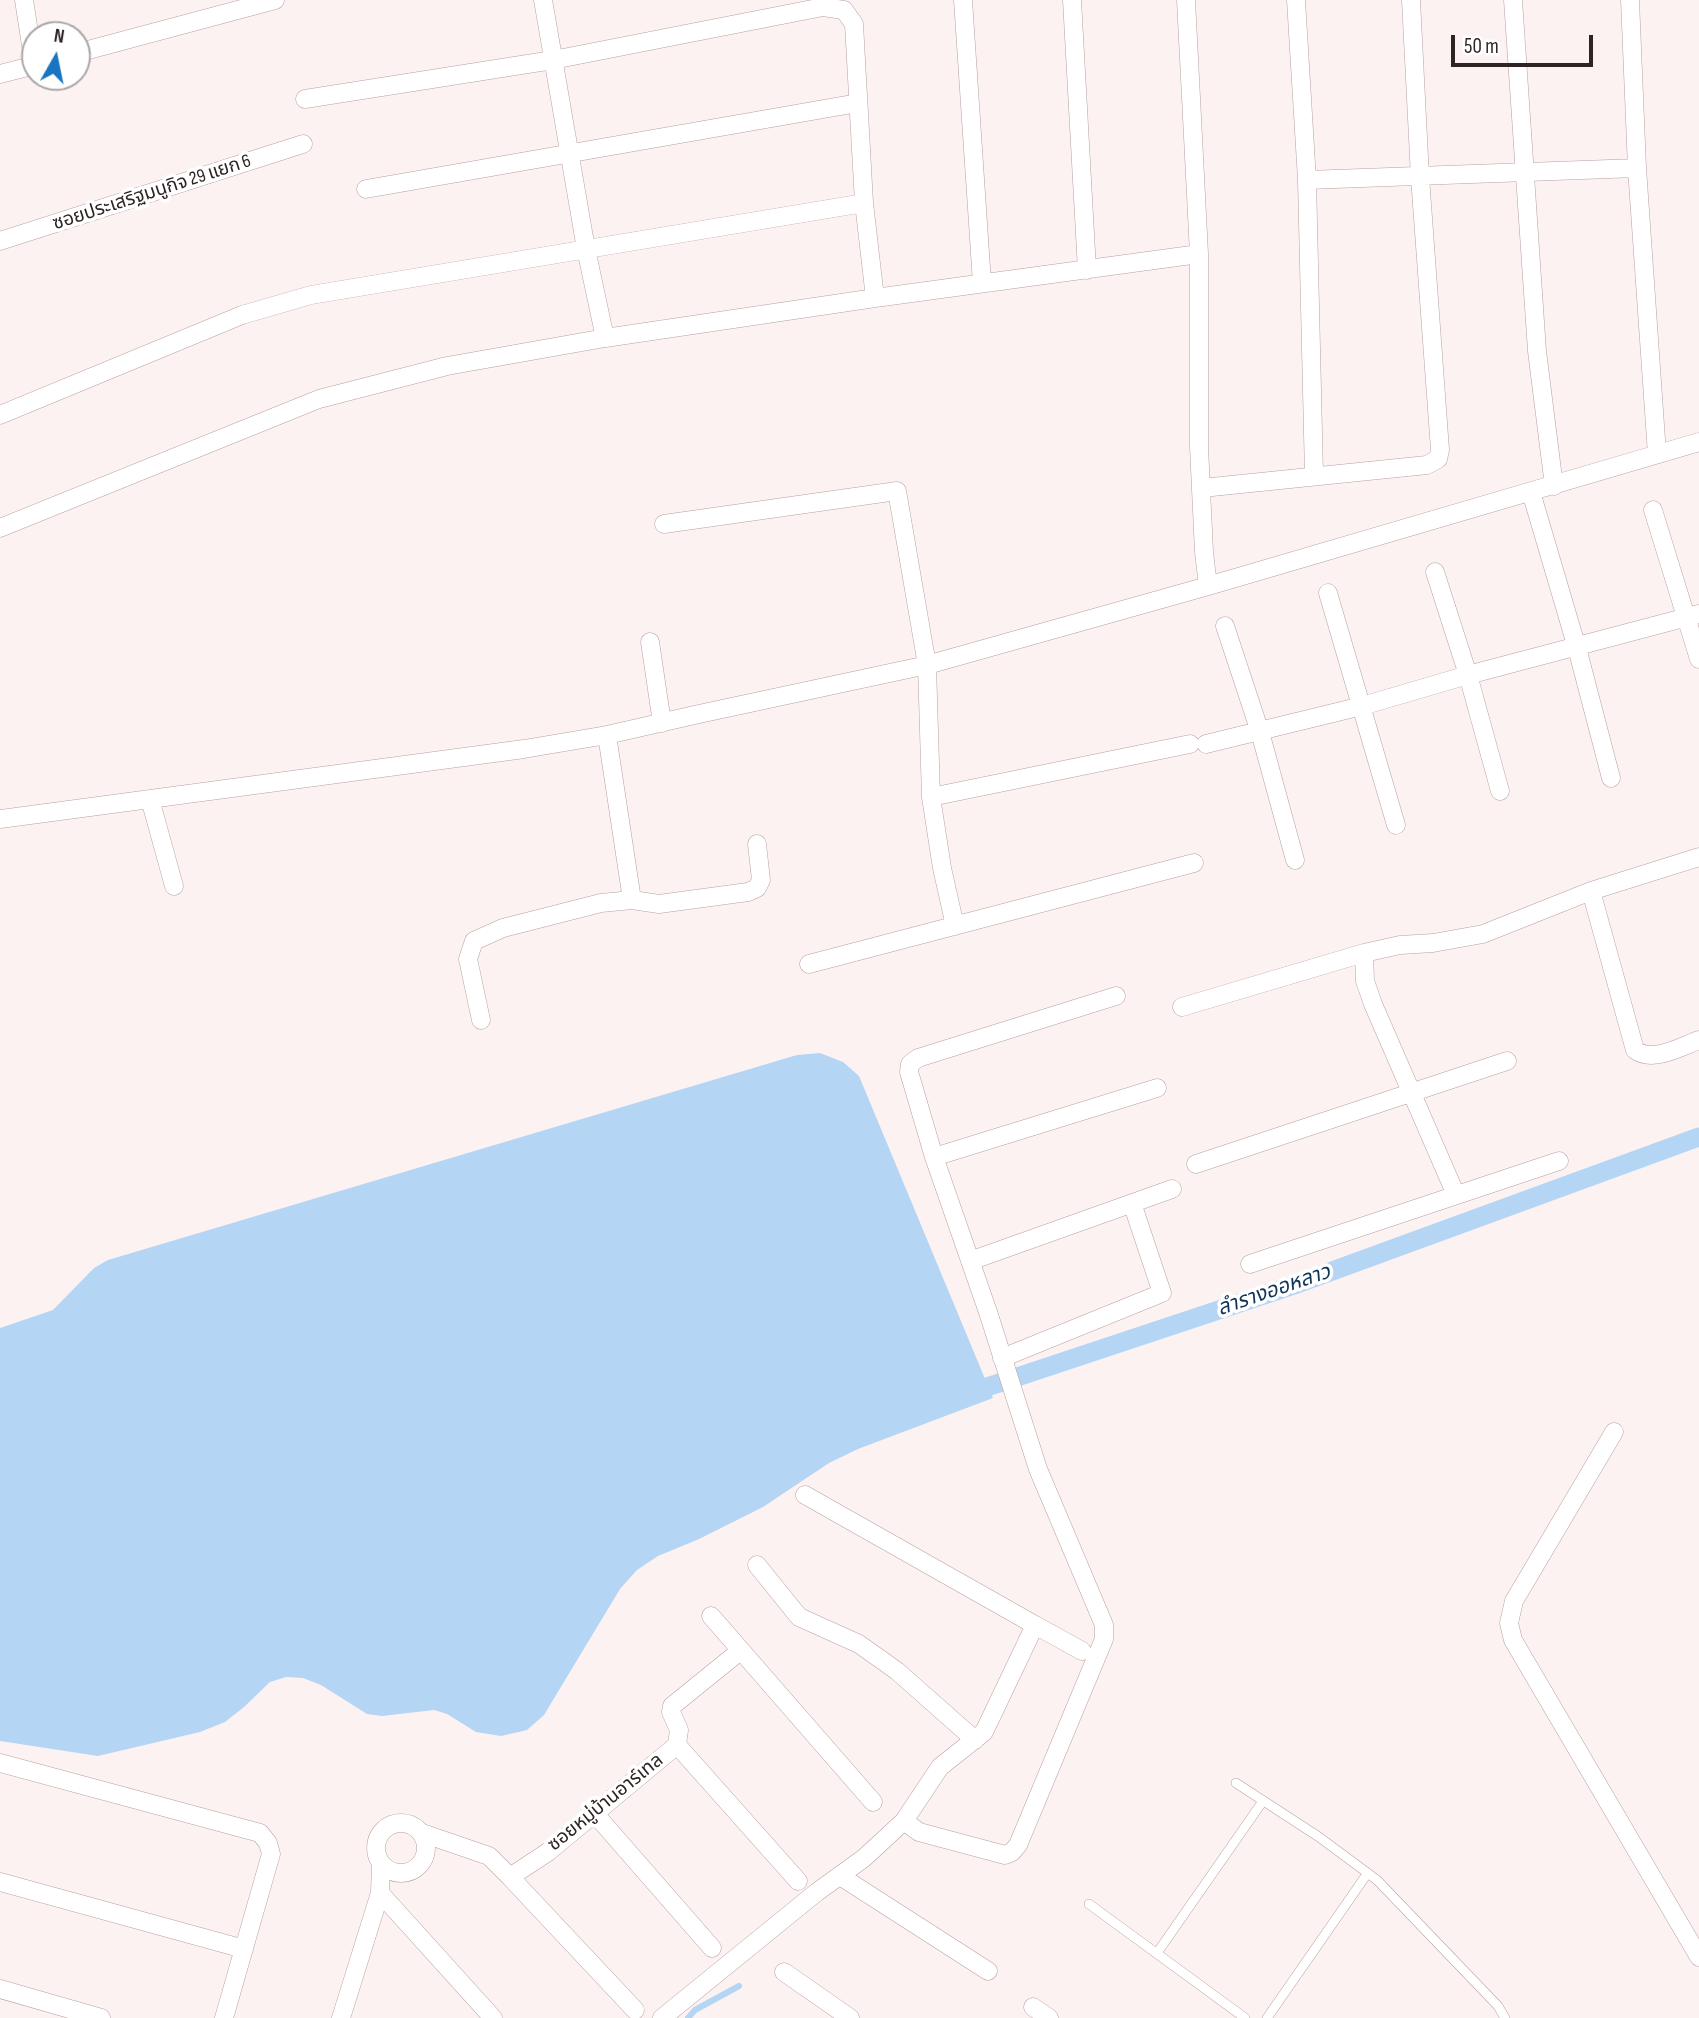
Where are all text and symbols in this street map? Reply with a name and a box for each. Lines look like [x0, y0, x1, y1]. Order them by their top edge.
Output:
north arrow [21, 21, 91, 91]
scale bar [1454, 21, 1596, 65]
text: N [52, 25, 66, 49]
text: 50 m [1464, 34, 1499, 59]
street label: ซอยประเสริฐมนูกิจ 29 แยก 6 [50, 150, 254, 236]
water label: ลำรางออหลาว [1214, 1260, 1334, 1322]
street label: ซอยหมู่บ้านอาร์เทล [544, 1749, 668, 1857]

